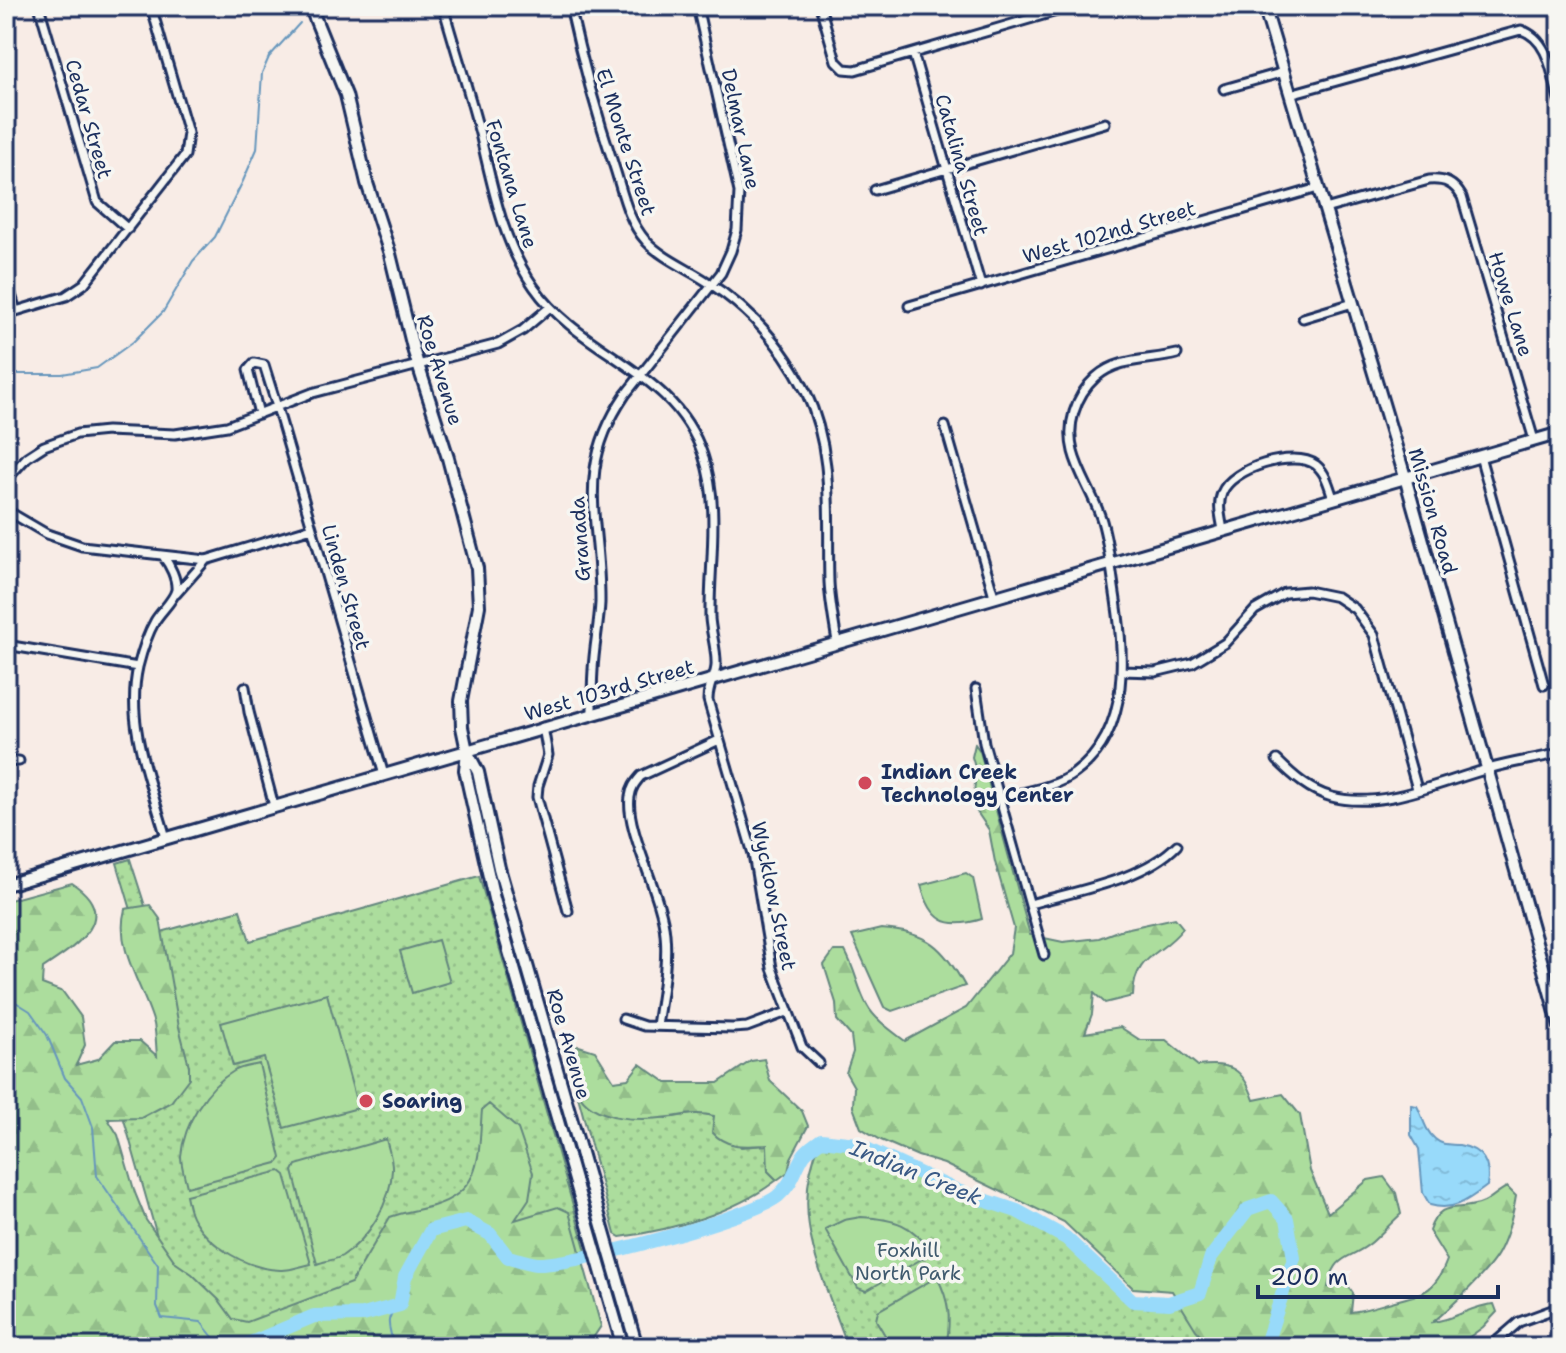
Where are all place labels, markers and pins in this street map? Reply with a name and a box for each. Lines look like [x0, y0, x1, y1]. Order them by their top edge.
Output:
place label: Indian Creek Technology Center [881, 759, 1074, 808]
marker: Indian Creek Technology Center [856, 774, 874, 792]
place label: Soaring [382, 1088, 462, 1114]
marker: Soaring [357, 1092, 375, 1110]

